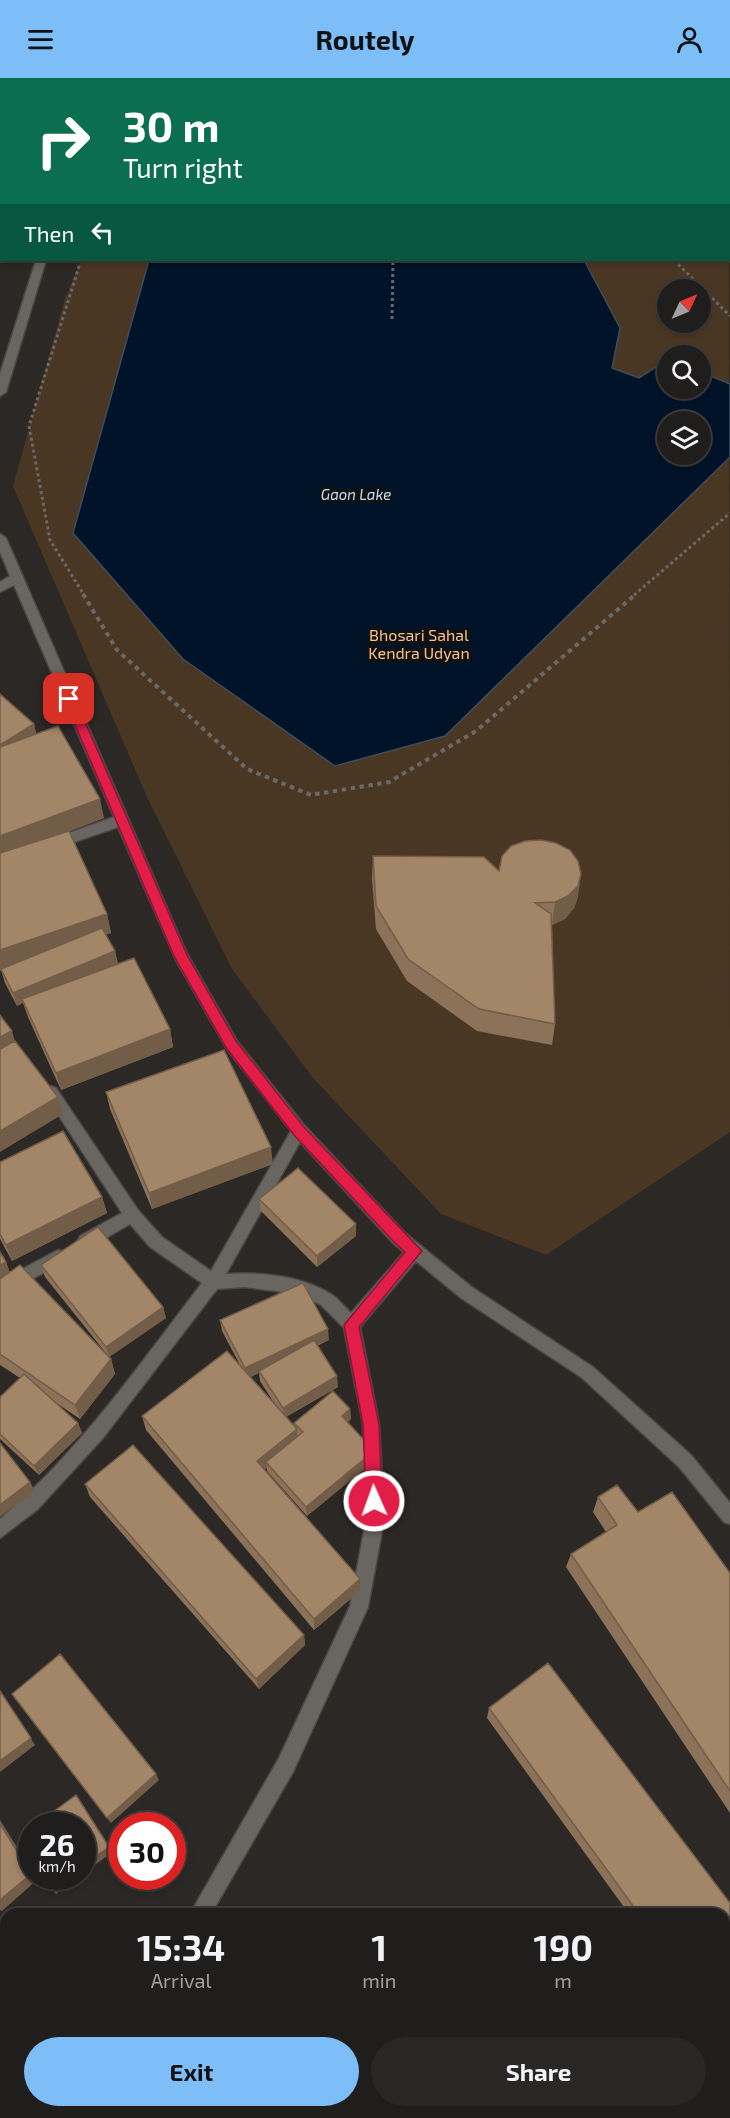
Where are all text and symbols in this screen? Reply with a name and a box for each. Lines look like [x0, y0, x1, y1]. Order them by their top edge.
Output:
icon: menu [24, 23, 57, 56]
text: Routely [315, 23, 415, 55]
icon: person [673, 23, 706, 56]
text: 30 m [123, 100, 219, 150]
icon: right [24, 102, 102, 180]
text: Turn right [123, 151, 243, 183]
icon: left [86, 216, 119, 249]
text: Then [24, 220, 74, 246]
north arrow [657, 279, 711, 333]
map controls [657, 279, 711, 465]
button: search [657, 345, 711, 399]
button: layers [657, 411, 711, 465]
water label: Gaon Lake [321, 485, 391, 503]
park label: Bhosari Sahal Kendra Udyan [368, 625, 470, 662]
pin [43, 673, 94, 724]
icon: arrive [52, 682, 85, 715]
position arrow [342, 1469, 406, 1533]
speed limit sign: 30 [108, 1812, 186, 1890]
text: 26 [39, 1826, 75, 1862]
text: km/h [38, 1857, 76, 1875]
text: 15:34 [137, 1925, 225, 1968]
text: 1 [371, 1925, 387, 1968]
text: 190 [533, 1925, 593, 1968]
text: Arrival [151, 1968, 212, 1992]
text: min [362, 1968, 396, 1992]
text: m [554, 1968, 572, 1992]
button: Exit [24, 2037, 359, 2106]
button: Share [371, 2037, 706, 2106]

